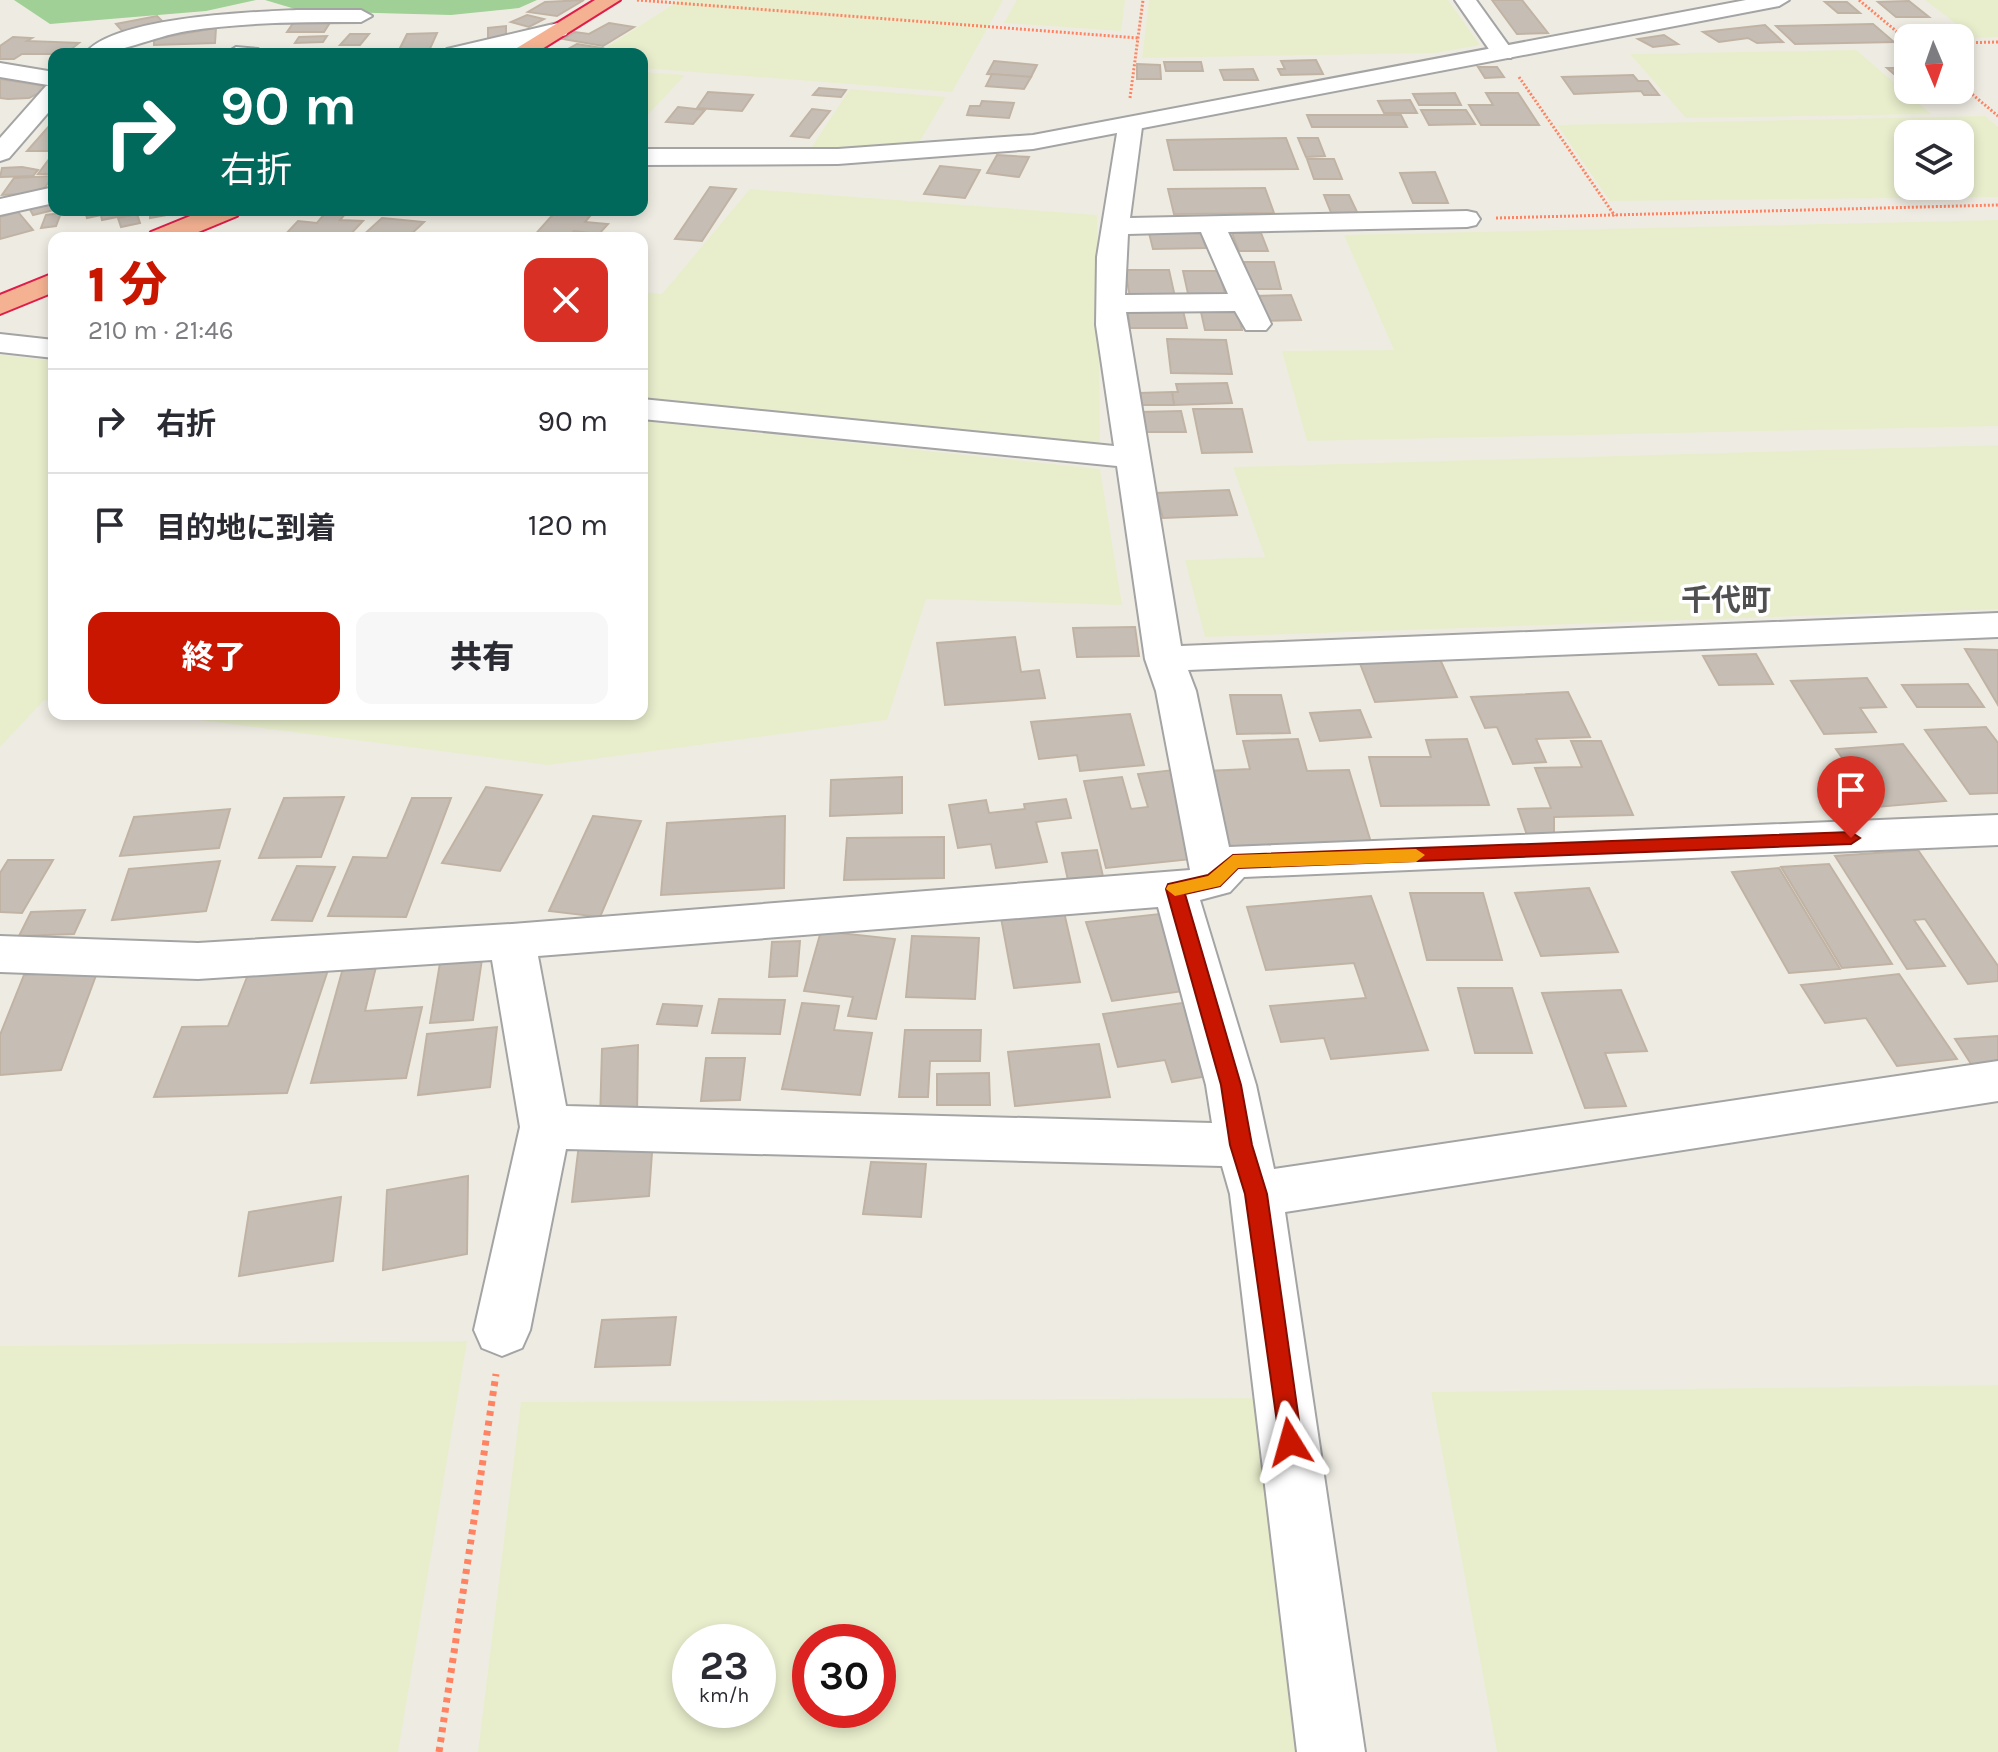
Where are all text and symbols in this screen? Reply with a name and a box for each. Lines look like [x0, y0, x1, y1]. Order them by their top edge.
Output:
north arrow [1894, 24, 1974, 104]
map controls [1894, 24, 1974, 200]
text: 90 m [220, 73, 357, 138]
icon: right [88, 80, 192, 184]
button: layers [1894, 120, 1974, 200]
text: 右折 [220, 149, 292, 191]
text: 1 分 [88, 257, 167, 313]
button: close [524, 258, 608, 342]
text: 210 m · 21:46 [88, 315, 234, 346]
icon: right [88, 399, 132, 443]
text: 90 m [538, 403, 608, 439]
text: 右折 [156, 406, 216, 442]
icon: arrive [88, 503, 132, 547]
text: 120 m [528, 507, 608, 543]
text: 目的地に到着 [156, 510, 336, 546]
district label: 千代町 [1681, 582, 1771, 618]
button: 終了 [88, 612, 340, 704]
button: 共有 [356, 612, 608, 704]
pin [1817, 756, 1885, 838]
icon: arrive [1829, 768, 1873, 812]
position arrow [1248, 1400, 1332, 1484]
speed limit sign: 30 [792, 1624, 896, 1728]
text: 23 [699, 1642, 749, 1689]
text: km/h [699, 1684, 749, 1707]

